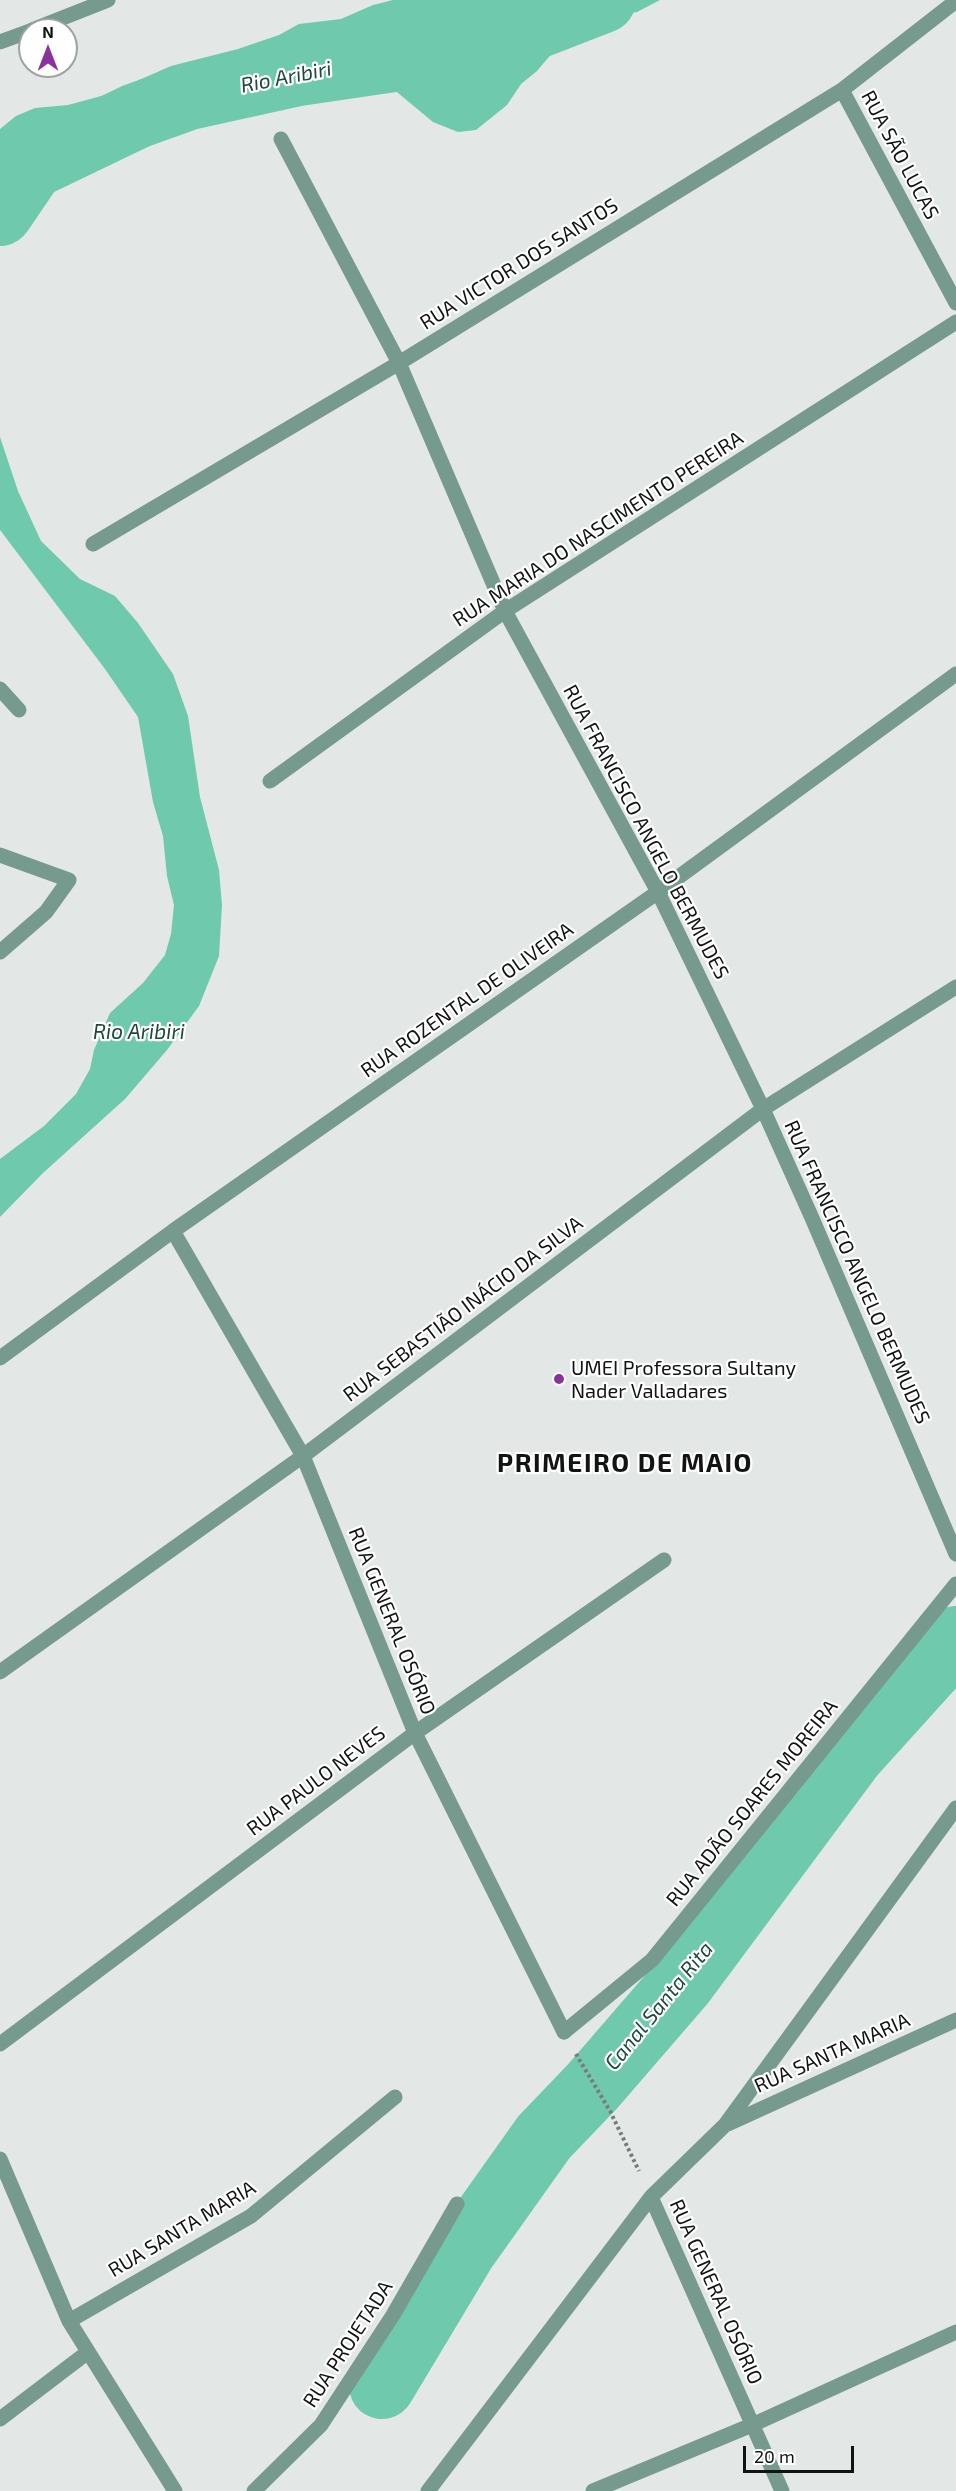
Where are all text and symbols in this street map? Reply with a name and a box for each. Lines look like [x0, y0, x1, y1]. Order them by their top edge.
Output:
north arrow [18, 18, 78, 78]
text: N [42, 22, 54, 41]
water label: Rio Aribiri [238, 56, 334, 98]
street label: RUA SÃO LUCAS [856, 87, 944, 223]
street label: RUA VICTOR DOS SANTOS [416, 193, 622, 335]
street label: RUA MARIA DO NASCIMENTO PEREIRA [448, 426, 748, 632]
street label: RUA FRANCISCO ANGELO BERMUDES [558, 681, 734, 983]
street label: RUA ROZENTAL DE OLIVEIRA [356, 917, 578, 1083]
water label: Rio Aribiri [93, 1019, 185, 1045]
street label: RUA FRANCISCO ANGELO BERMUDES [779, 1117, 935, 1427]
street label: RUA SEBASTIÃO INÁCIO DA SILVA [339, 1211, 587, 1407]
place label: UMEI Professora Sultany Nader Valladares [571, 1356, 796, 1403]
marker: UMEI Professora Sultany Nader Valladares [552, 1372, 566, 1386]
district label: PRIMEIRO DE MAIO [497, 1447, 753, 1479]
street label: RUA GENERAL OSÓRIO [343, 1524, 441, 1718]
street label: RUA ADÃO SOARES MOREIRA [661, 1695, 843, 1911]
street label: RUA PAULO NEVES [242, 1721, 390, 1841]
water label: Canal Santa Rita [600, 1937, 718, 2075]
street label: RUA SANTA MARIA [751, 2008, 913, 2098]
street label: RUA SANTA MARIA [104, 2176, 260, 2282]
street label: RUA GENERAL OSÓRIO [664, 2196, 768, 2388]
street label: RUA PROJETADA [298, 2276, 398, 2412]
scale bar [746, 2434, 857, 2472]
text: 20 m [754, 2445, 795, 2467]

